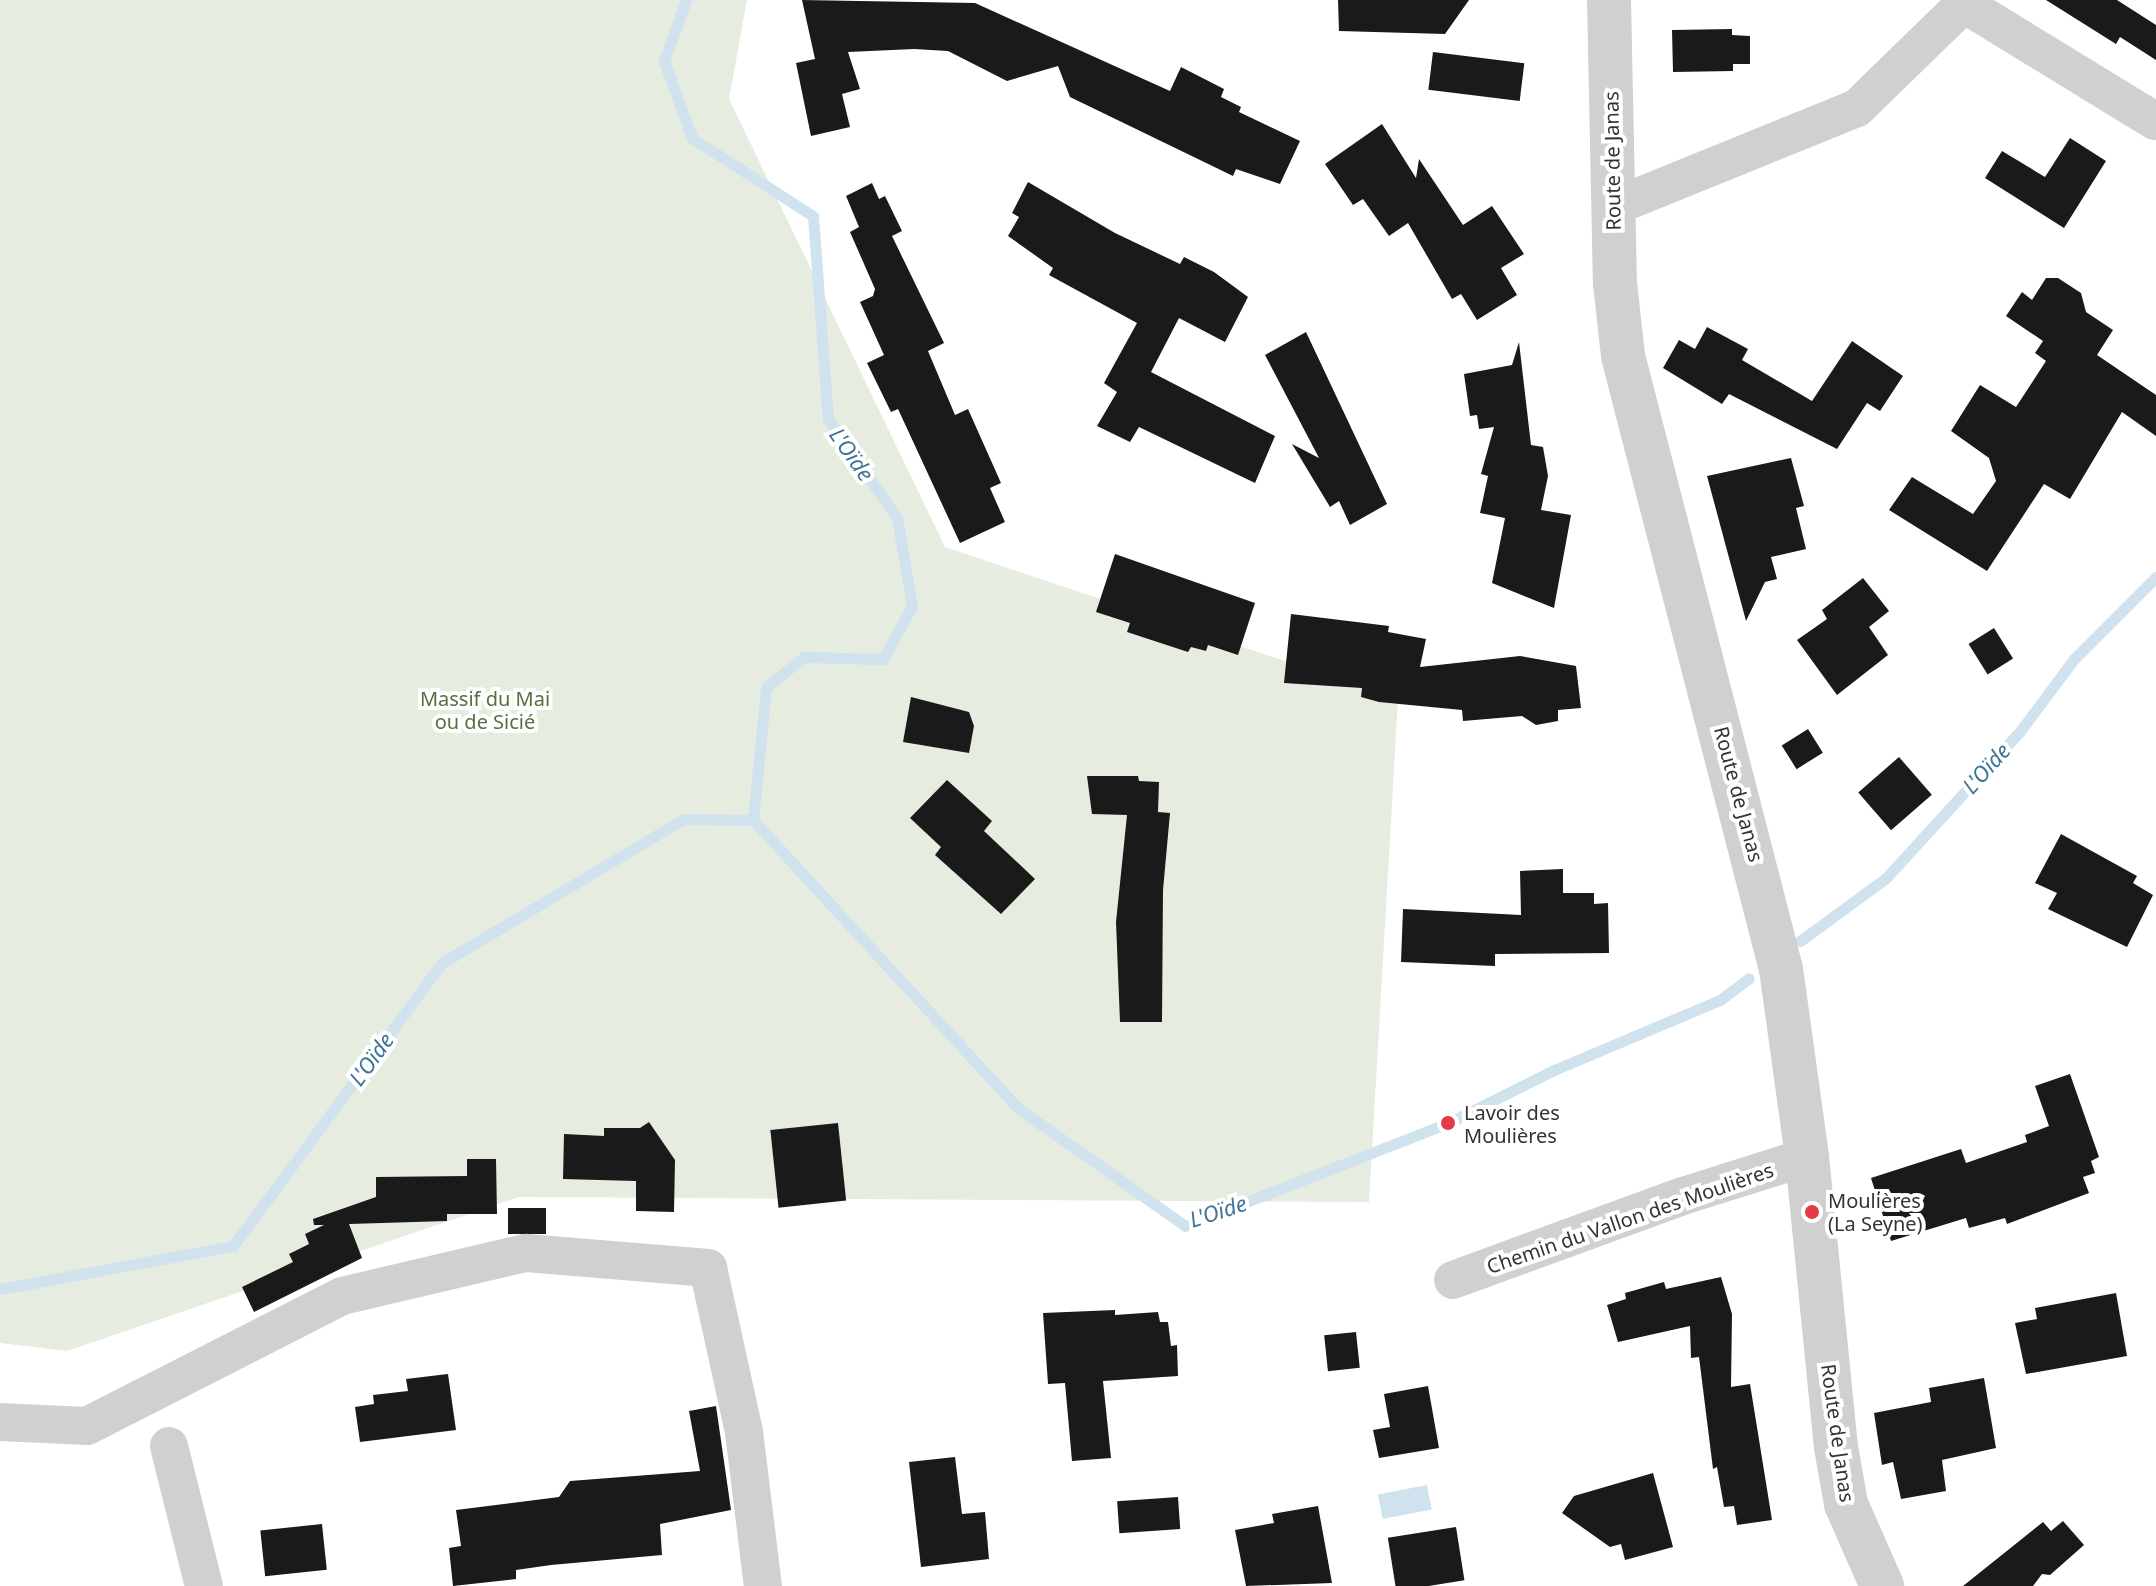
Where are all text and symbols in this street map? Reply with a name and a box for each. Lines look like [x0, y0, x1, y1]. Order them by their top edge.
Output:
street label: Route de Janas [1599, 91, 1625, 231]
water label: L'Oïde [824, 422, 880, 486]
park label: Massif du Mai ou de Sicié [420, 686, 550, 733]
street label: Route de Janas [1709, 724, 1769, 864]
water label: L'Oïde [1957, 737, 2015, 799]
water label: L'Oïde [343, 1027, 399, 1091]
place label: Lavoir des Moulières [1464, 1100, 1560, 1147]
marker: Lavoir des Moulières [1439, 1114, 1457, 1132]
street label: Chemin du Vallon des Moulières [1483, 1158, 1777, 1278]
place label: Moulières (La Seyne) [1828, 1188, 1923, 1235]
water label: L'Oïde [1186, 1189, 1250, 1233]
marker: Moulières (La Seyne) [1803, 1203, 1821, 1221]
street label: Route de Janas [1816, 1362, 1860, 1504]

